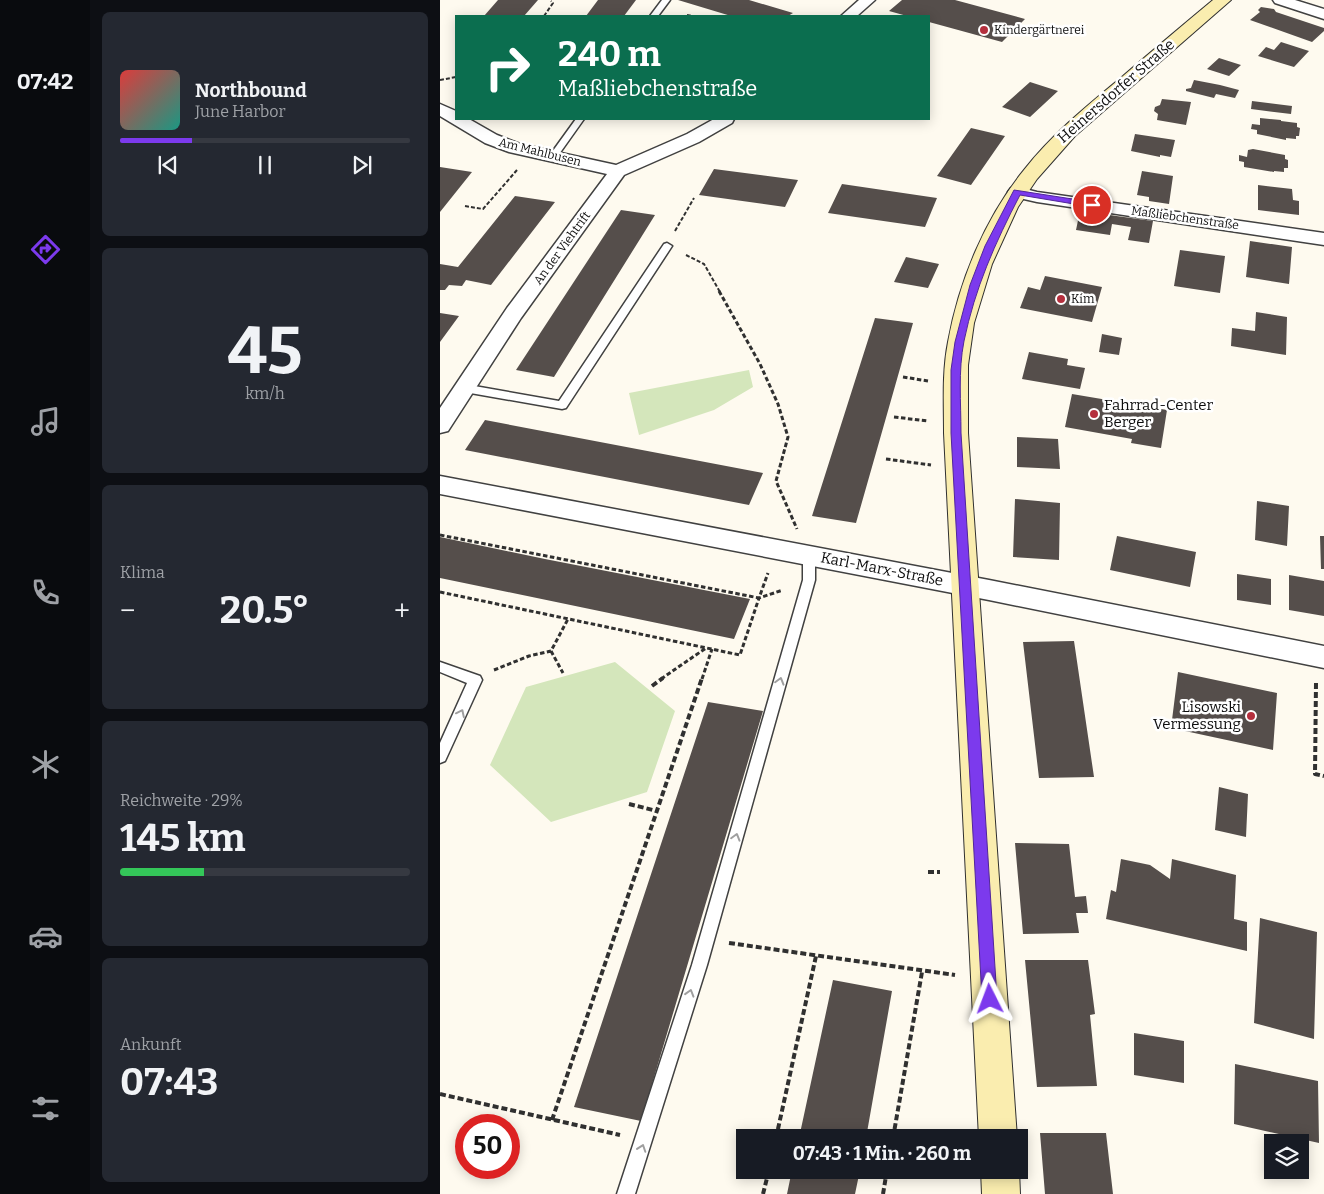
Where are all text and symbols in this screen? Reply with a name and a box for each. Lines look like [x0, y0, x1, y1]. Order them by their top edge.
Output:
place label: Kindergärtnerei [994, 23, 1085, 37]
marker: Kindergärtnerei [978, 24, 990, 36]
text: 240 m [558, 33, 661, 75]
icon: right [475, 35, 540, 100]
street label: Heinersdorfer Straße [1054, 35, 1178, 147]
text: 07:42 [17, 68, 73, 95]
text: Maßliebchenstraße [558, 75, 757, 102]
text: Northbound [195, 79, 307, 102]
text: June Harbor [195, 102, 286, 121]
street label: Am Mahlbusen [497, 135, 583, 169]
icon: previous [154, 151, 182, 179]
icon: pause [251, 151, 279, 179]
icon: next [348, 151, 376, 179]
pin [1071, 184, 1113, 226]
icon: arrive [1078, 191, 1106, 219]
street label: Maßliebchenstraße [1130, 204, 1240, 232]
street label: An der Viehtrift [531, 208, 594, 287]
icon: directions [28, 232, 63, 267]
place label: Kim [1071, 292, 1095, 306]
marker: Kim [1055, 293, 1067, 305]
text: 45 [227, 312, 303, 390]
text: km/h [245, 384, 285, 403]
place label: Fahrrad-Center Berger [1104, 396, 1213, 431]
icon: music [28, 404, 63, 439]
marker: Fahrrad-Center Berger [1088, 408, 1100, 420]
street label: Karl-Marx-Straße [819, 548, 945, 590]
text: Klima [120, 563, 165, 582]
icon: phone [28, 575, 63, 610]
text: 20.5° [220, 587, 310, 633]
text: − [120, 594, 135, 627]
text: + [394, 594, 410, 627]
one-way arrow [775, 677, 785, 685]
place label: Lisowski Vermessung [1153, 698, 1242, 733]
one-way arrow [455, 710, 465, 719]
marker: Lisowski Vermessung [1245, 710, 1257, 722]
icon: climate [28, 747, 63, 782]
text: Reichweite · 29% [120, 791, 243, 810]
text: 145 km [120, 815, 246, 861]
one-way arrow [730, 833, 740, 841]
icon: car [28, 919, 63, 954]
position arrow [963, 972, 1015, 1024]
one-way arrow [685, 989, 695, 997]
text: Ankunft [120, 1035, 182, 1054]
text: 07:43 [120, 1059, 218, 1105]
icon: filters [28, 1091, 63, 1126]
speed limit sign: 50 [455, 1114, 520, 1179]
map controls [1264, 1134, 1309, 1179]
button: layers [1264, 1134, 1309, 1179]
text: 07:43 · 1 Min. · 260 m [793, 1142, 971, 1165]
one-way arrow [636, 1144, 646, 1153]

